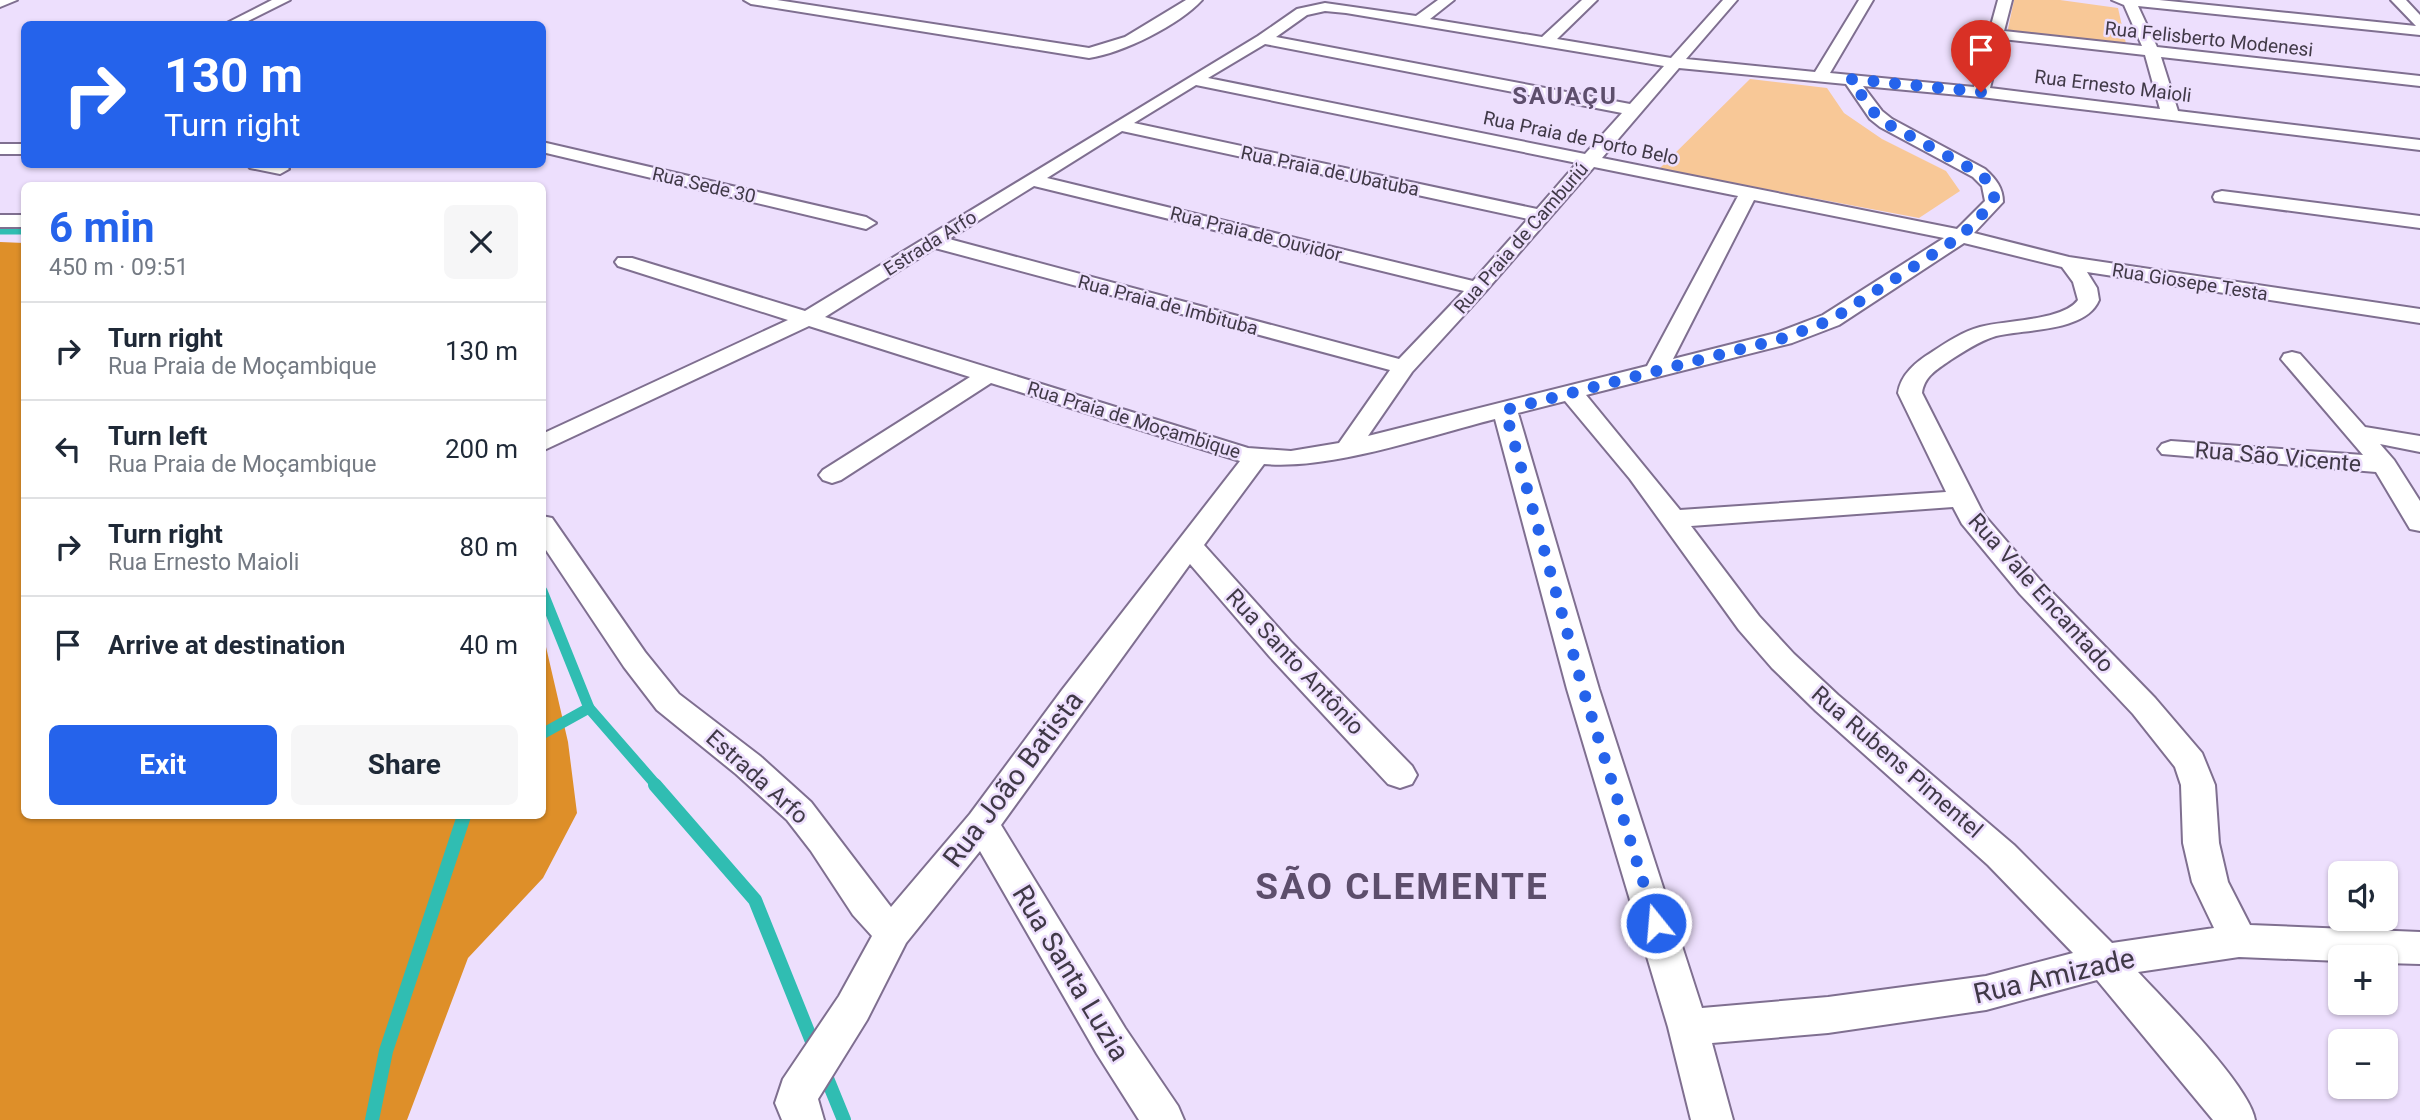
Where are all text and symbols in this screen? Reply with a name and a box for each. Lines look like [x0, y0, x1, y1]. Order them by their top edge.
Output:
street label: Rua Felisberto Modenesi [2104, 17, 2314, 61]
pin [1951, 20, 2011, 92]
icon: arrive [1962, 31, 2000, 69]
text: 130 m [164, 47, 303, 104]
icon: right [49, 49, 140, 140]
street label: Rua Ernesto Maioli [2033, 65, 2193, 107]
district label: SAUAÇU [1512, 82, 1618, 110]
text: Turn right [164, 106, 300, 144]
street label: Rua Praia de Porto Belo [1481, 106, 1681, 170]
street label: Rua Praia de Ubatuba [1239, 141, 1421, 201]
street label: Rua Praia de Camburiú [1449, 158, 1593, 318]
street label: Rua Sede 30 [650, 162, 758, 208]
street label: Rua Praia de Ouvidor [1168, 202, 1345, 267]
text: 6 min [49, 203, 155, 252]
button: close [444, 205, 518, 279]
street label: Estrada Arfo [879, 205, 981, 281]
text: 450 m · 09:51 [49, 254, 188, 281]
street label: Rua Giosepe Testa [2110, 258, 2270, 306]
street label: Rua Praia de Imbituba [1075, 270, 1261, 340]
text: Turn right [108, 323, 223, 353]
icon: right [49, 332, 87, 370]
text: 130 m [445, 336, 518, 366]
text: Rua Praia de Moçambique [108, 353, 377, 380]
street label: Rua Praia de Moçambique [1025, 377, 1243, 463]
text: Turn left [108, 421, 207, 451]
icon: left [49, 430, 87, 468]
text: 200 m [445, 434, 518, 464]
street label: Rua São Vicente [2194, 436, 2362, 478]
text: Rua Praia de Moçambique [108, 451, 377, 478]
street label: Rua Vale Encantado [1963, 508, 2119, 678]
text: Turn right [108, 519, 223, 549]
icon: right [49, 528, 87, 566]
text: 80 m [460, 532, 518, 562]
text: Rua Ernesto Maioli [108, 549, 299, 576]
street label: Rua Santo Antônio [1220, 583, 1370, 741]
icon: arrive [49, 626, 87, 664]
text: Arrive at destination [108, 630, 345, 660]
text: 40 m [460, 630, 518, 660]
street label: Rua Rubens Pimentel [1806, 680, 1988, 844]
street label: Rua João Batista [936, 684, 1090, 874]
street label: Estrada Arfo [701, 724, 813, 830]
button: Exit [49, 725, 277, 805]
button: Share [291, 725, 518, 805]
map controls [2328, 861, 2398, 1099]
button: sound [2328, 861, 2398, 931]
district label: SÃO CLEMENTE [1255, 865, 1549, 908]
street label: Rua Santa Luzia [1006, 879, 1136, 1067]
position arrow [1619, 886, 1693, 960]
street label: Rua Amizade [1970, 941, 2138, 1011]
button: + [2328, 945, 2398, 1015]
button: − [2328, 1029, 2398, 1099]

